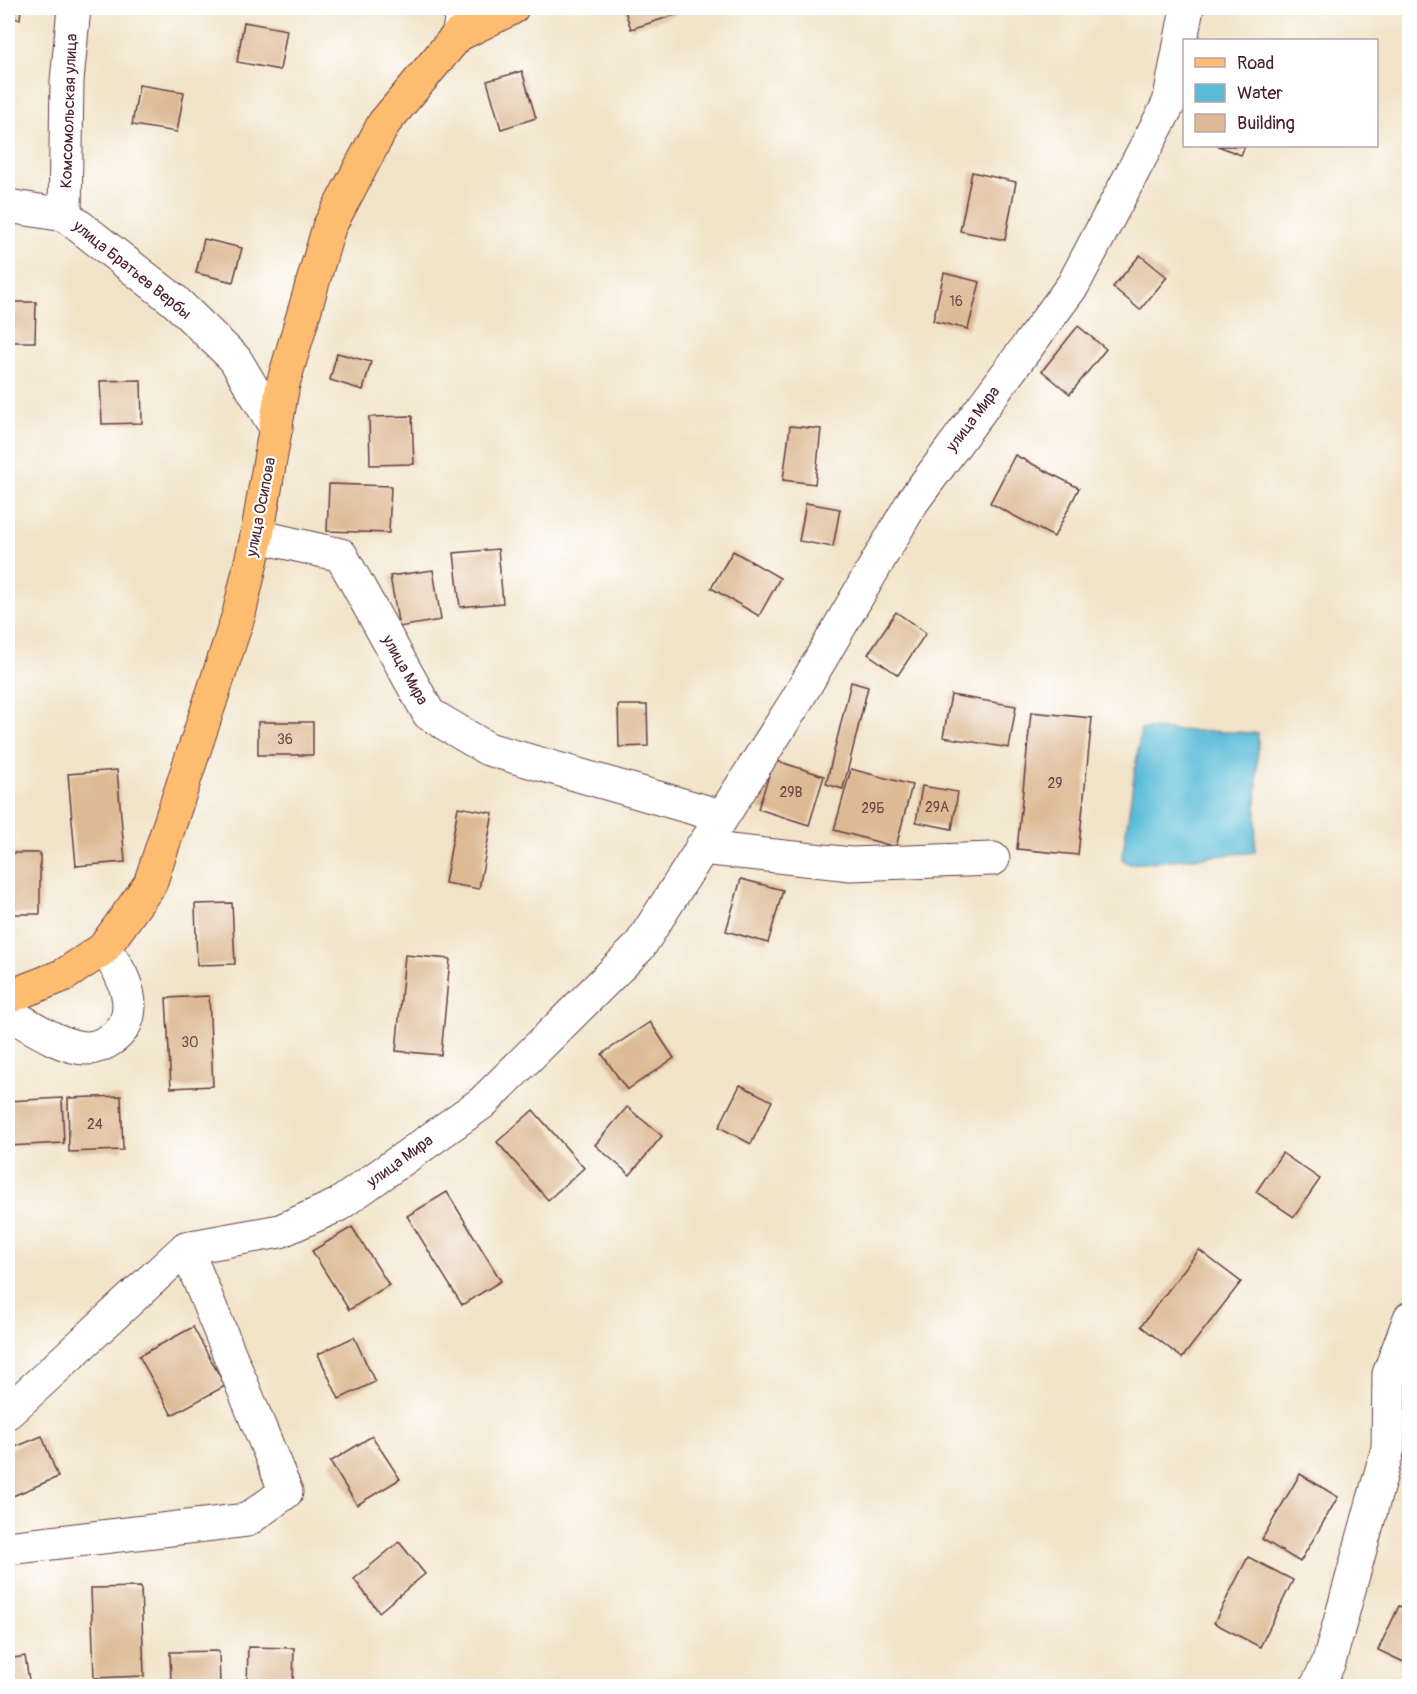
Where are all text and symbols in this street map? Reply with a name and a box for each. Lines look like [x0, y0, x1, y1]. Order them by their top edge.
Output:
street label: Комсомольская улица [56, 33, 82, 189]
legend [1183, 39, 1378, 147]
text: Road [1237, 52, 1274, 75]
text: Water [1237, 82, 1283, 105]
text: Building [1237, 112, 1295, 135]
street label: улица Братьев Вербы [68, 216, 195, 324]
house number: 16 [949, 293, 963, 310]
street label: улица Мира [941, 382, 1004, 457]
street label: улица Осипова [241, 456, 280, 559]
street label: улица Мира [377, 631, 432, 709]
house number: 36 [277, 731, 293, 748]
house number: 29 [1047, 775, 1063, 792]
house number: 29В [780, 784, 803, 801]
house number: 29А [925, 799, 949, 816]
house number: 29Б [861, 800, 885, 817]
house number: 30 [181, 1034, 199, 1051]
house number: 24 [87, 1116, 103, 1133]
street label: улица Мира [362, 1130, 437, 1192]

